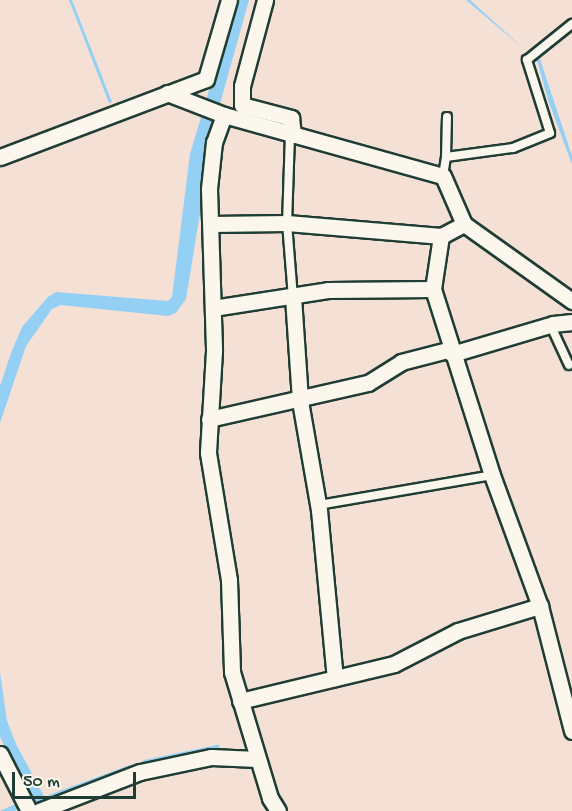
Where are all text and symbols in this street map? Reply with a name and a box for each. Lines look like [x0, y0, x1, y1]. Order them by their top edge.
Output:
scale bar [15, 760, 140, 798]
text: 50 m [23, 772, 60, 793]

